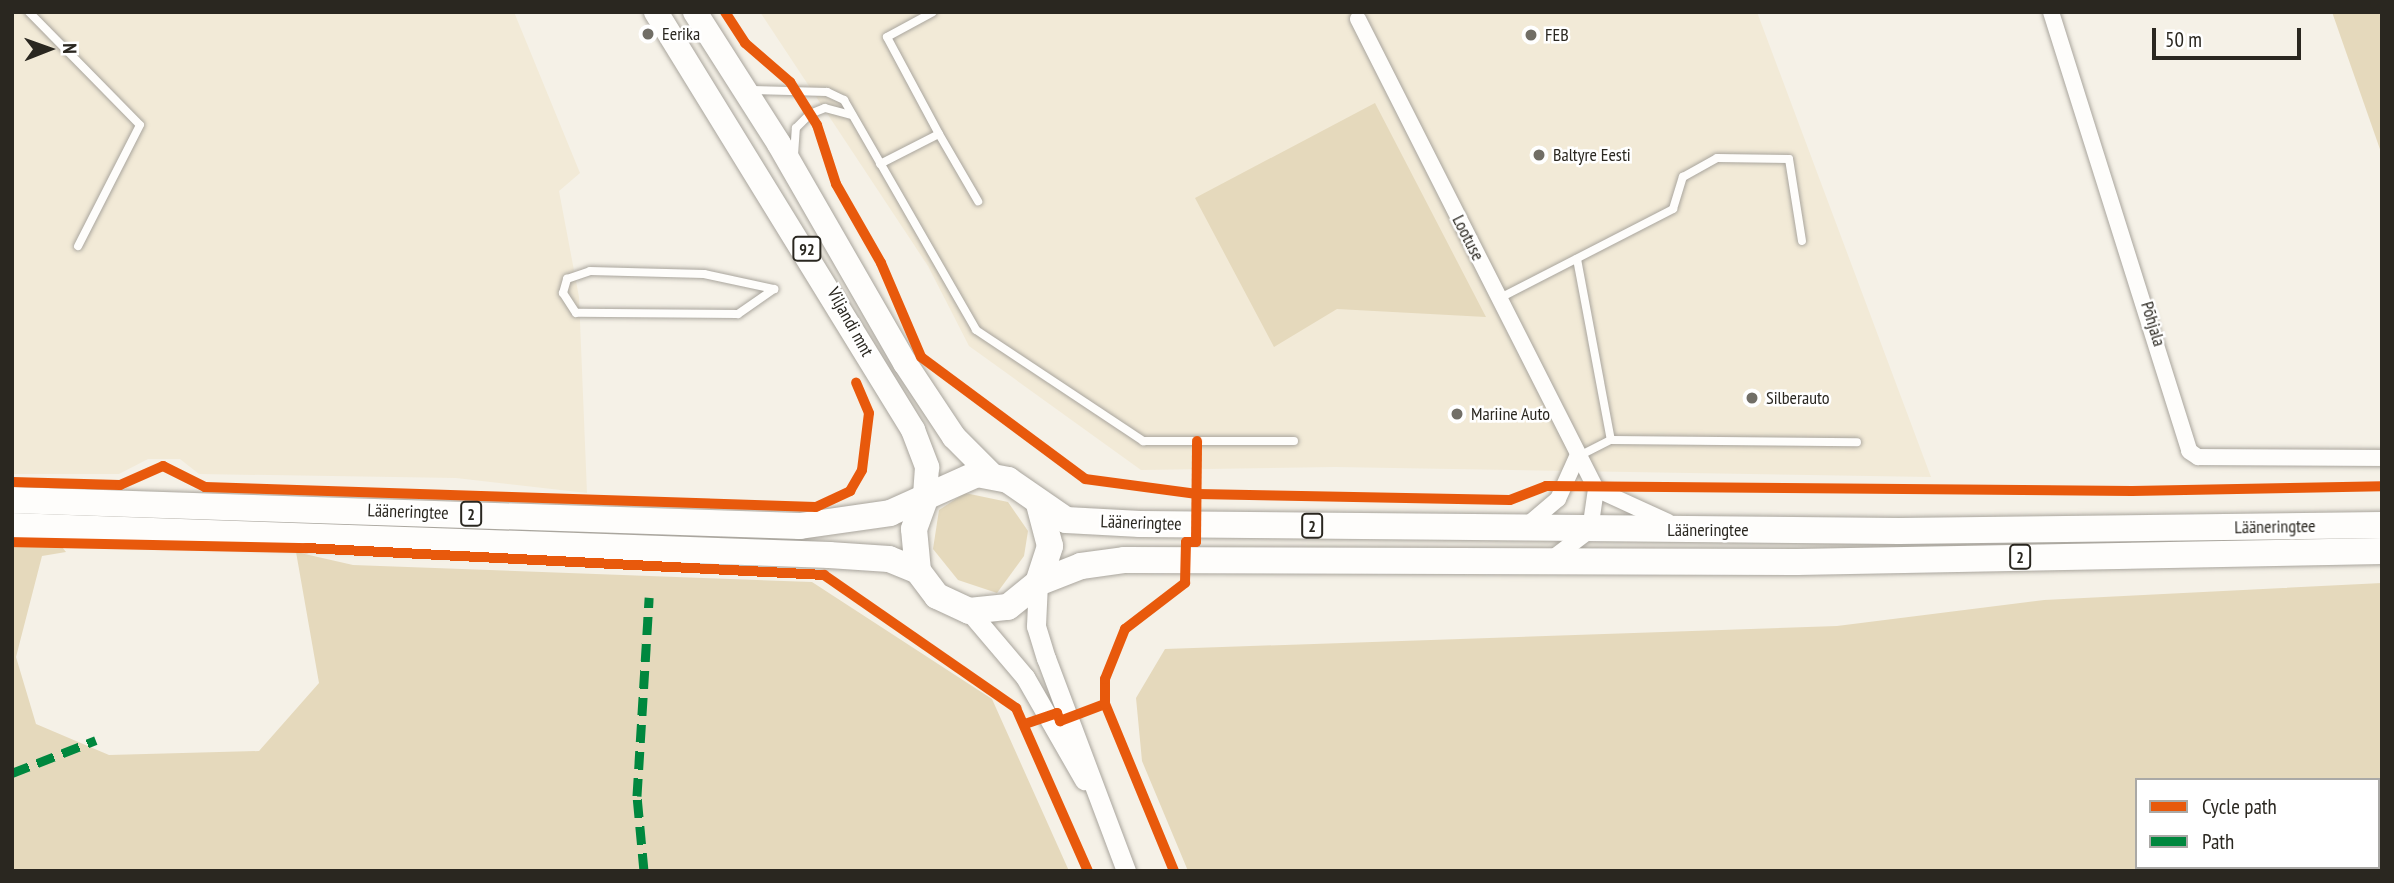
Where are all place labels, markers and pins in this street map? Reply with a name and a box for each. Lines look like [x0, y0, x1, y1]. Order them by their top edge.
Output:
place label: Eerika [662, 23, 700, 45]
place label: FEB [1545, 24, 1569, 46]
marker: Eerika [640, 26, 656, 42]
marker: FEB [1523, 27, 1539, 43]
place label: Baltyre Eesti [1553, 144, 1631, 166]
marker: Baltyre Eesti [1531, 147, 1547, 163]
place label: Silberauto [1766, 387, 1830, 409]
marker: Silberauto [1744, 390, 1760, 406]
place label: Mariine Auto [1471, 403, 1550, 425]
marker: Mariine Auto [1449, 406, 1465, 422]

